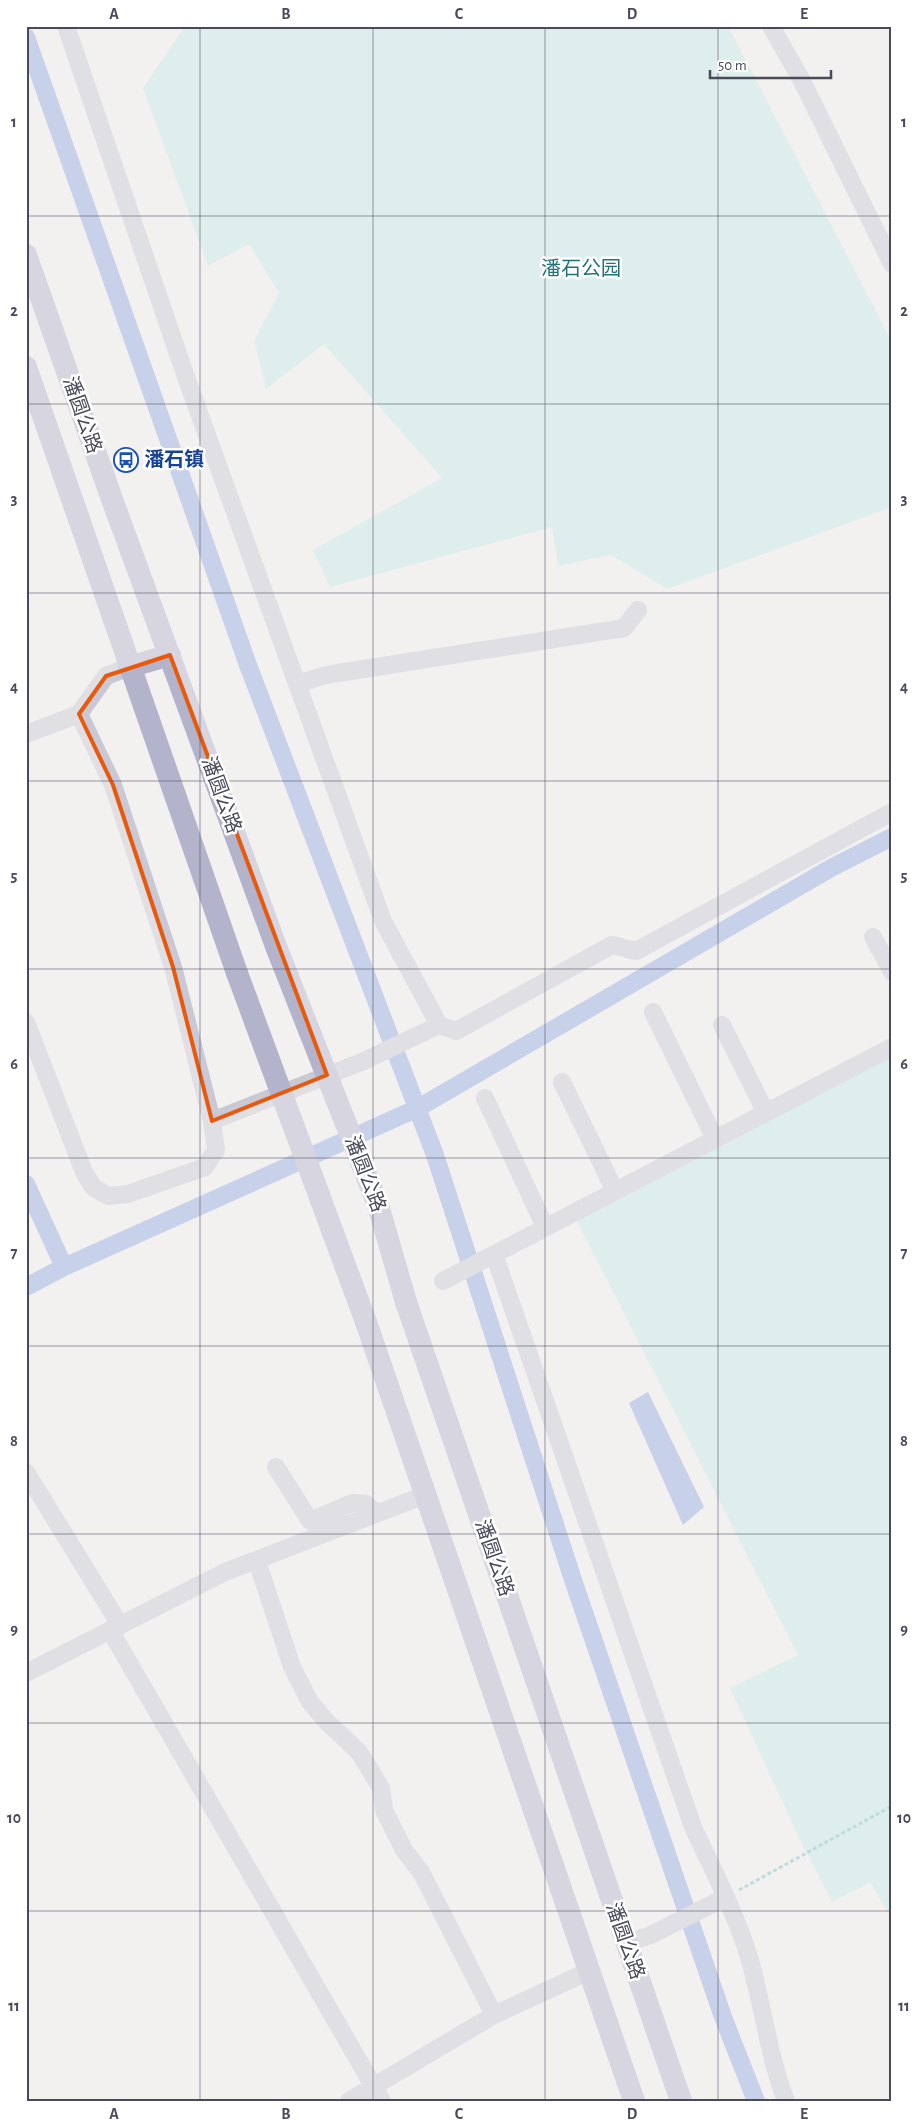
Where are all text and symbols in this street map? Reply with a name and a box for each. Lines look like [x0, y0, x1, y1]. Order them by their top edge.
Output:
text: A [109, 6, 119, 22]
text: B [281, 6, 291, 22]
text: C [455, 6, 464, 22]
text: D [627, 6, 638, 22]
text: E [800, 6, 808, 22]
scale bar [710, 48, 832, 80]
text: 50 m [718, 58, 747, 73]
text: 1 [11, 114, 17, 130]
text: 1 [901, 114, 907, 130]
park label: 潘石公园 [541, 258, 621, 279]
text: 2 [10, 303, 18, 319]
text: 2 [900, 303, 908, 319]
street label: 潘圆公路 [60, 374, 105, 456]
bus stop icon: 潘石镇 [113, 447, 139, 473]
place label: 潘石镇 [144, 448, 204, 470]
text: 3 [11, 491, 18, 507]
text: 3 [901, 491, 908, 507]
text: 4 [10, 679, 18, 695]
text: 4 [900, 679, 908, 695]
street label: 潘圆公路 [198, 754, 245, 836]
text: 5 [11, 868, 18, 884]
text: 5 [901, 868, 908, 884]
text: 6 [10, 1056, 18, 1072]
text: 6 [900, 1056, 908, 1072]
street label: 潘圆公路 [341, 1133, 390, 1215]
text: 7 [11, 1245, 18, 1261]
text: 7 [901, 1245, 908, 1261]
text: 8 [10, 1433, 18, 1449]
text: 8 [900, 1433, 908, 1449]
street label: 潘圆公路 [472, 1517, 517, 1599]
text: 9 [10, 1621, 18, 1637]
text: 9 [900, 1621, 908, 1637]
text: 10 [7, 1810, 21, 1826]
text: 10 [897, 1810, 911, 1826]
street label: 潘圆公路 [603, 1900, 648, 1982]
text: 11 [8, 1998, 20, 2014]
text: 11 [898, 1998, 910, 2014]
text: A [109, 2106, 119, 2122]
text: B [281, 2106, 291, 2122]
text: C [455, 2106, 464, 2122]
text: D [627, 2106, 638, 2122]
text: E [800, 2106, 808, 2122]

